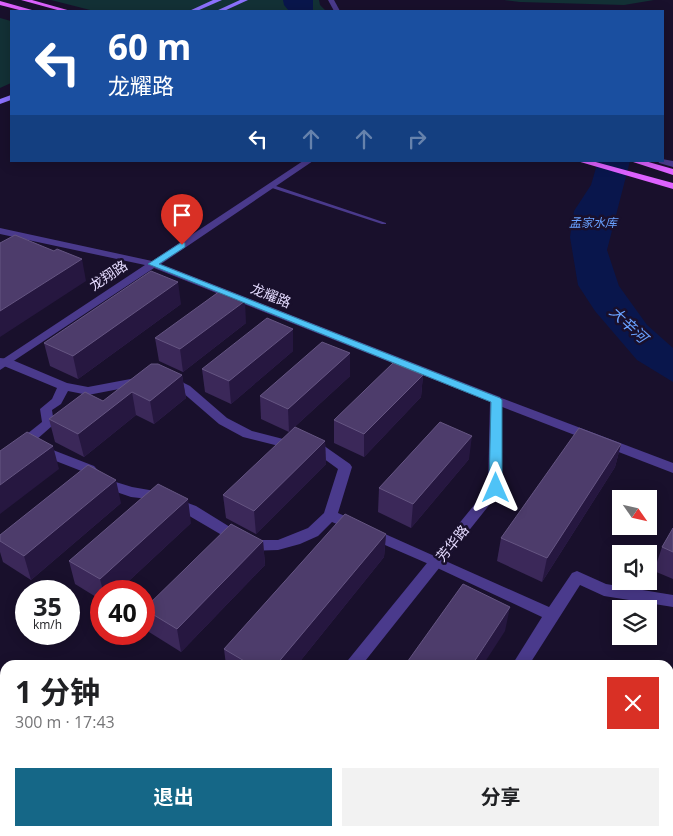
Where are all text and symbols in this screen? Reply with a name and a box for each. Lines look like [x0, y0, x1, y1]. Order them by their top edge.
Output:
text: 60 m [108, 23, 191, 70]
icon: left [25, 30, 90, 95]
text: 龙耀路 [108, 70, 174, 100]
icon: left [244, 125, 272, 153]
icon: ahead [297, 125, 325, 153]
icon: ahead [350, 125, 378, 153]
icon: right [403, 125, 431, 153]
pin [161, 194, 203, 245]
icon: arrive [168, 201, 196, 229]
water label: 孟家水库 [569, 214, 619, 231]
street label: 龙翔路 [85, 255, 131, 295]
street label: 龙耀路 [248, 278, 294, 312]
water label: 大辛河 [606, 301, 654, 349]
position arrow [469, 461, 521, 513]
north arrow [612, 490, 658, 535]
map controls [612, 490, 657, 645]
street label: 芳华路 [431, 521, 473, 565]
button: sound [612, 545, 657, 590]
speed limit sign: 40 [90, 580, 155, 645]
text: 35 [33, 589, 62, 623]
button: layers [612, 600, 657, 645]
text: km/h [33, 616, 62, 633]
text: 1 分钟 [15, 671, 100, 712]
button: close [607, 677, 659, 729]
text: 300 m · 17:43 [15, 711, 115, 733]
button: 退出 [15, 768, 332, 826]
button: 分享 [342, 768, 659, 826]

